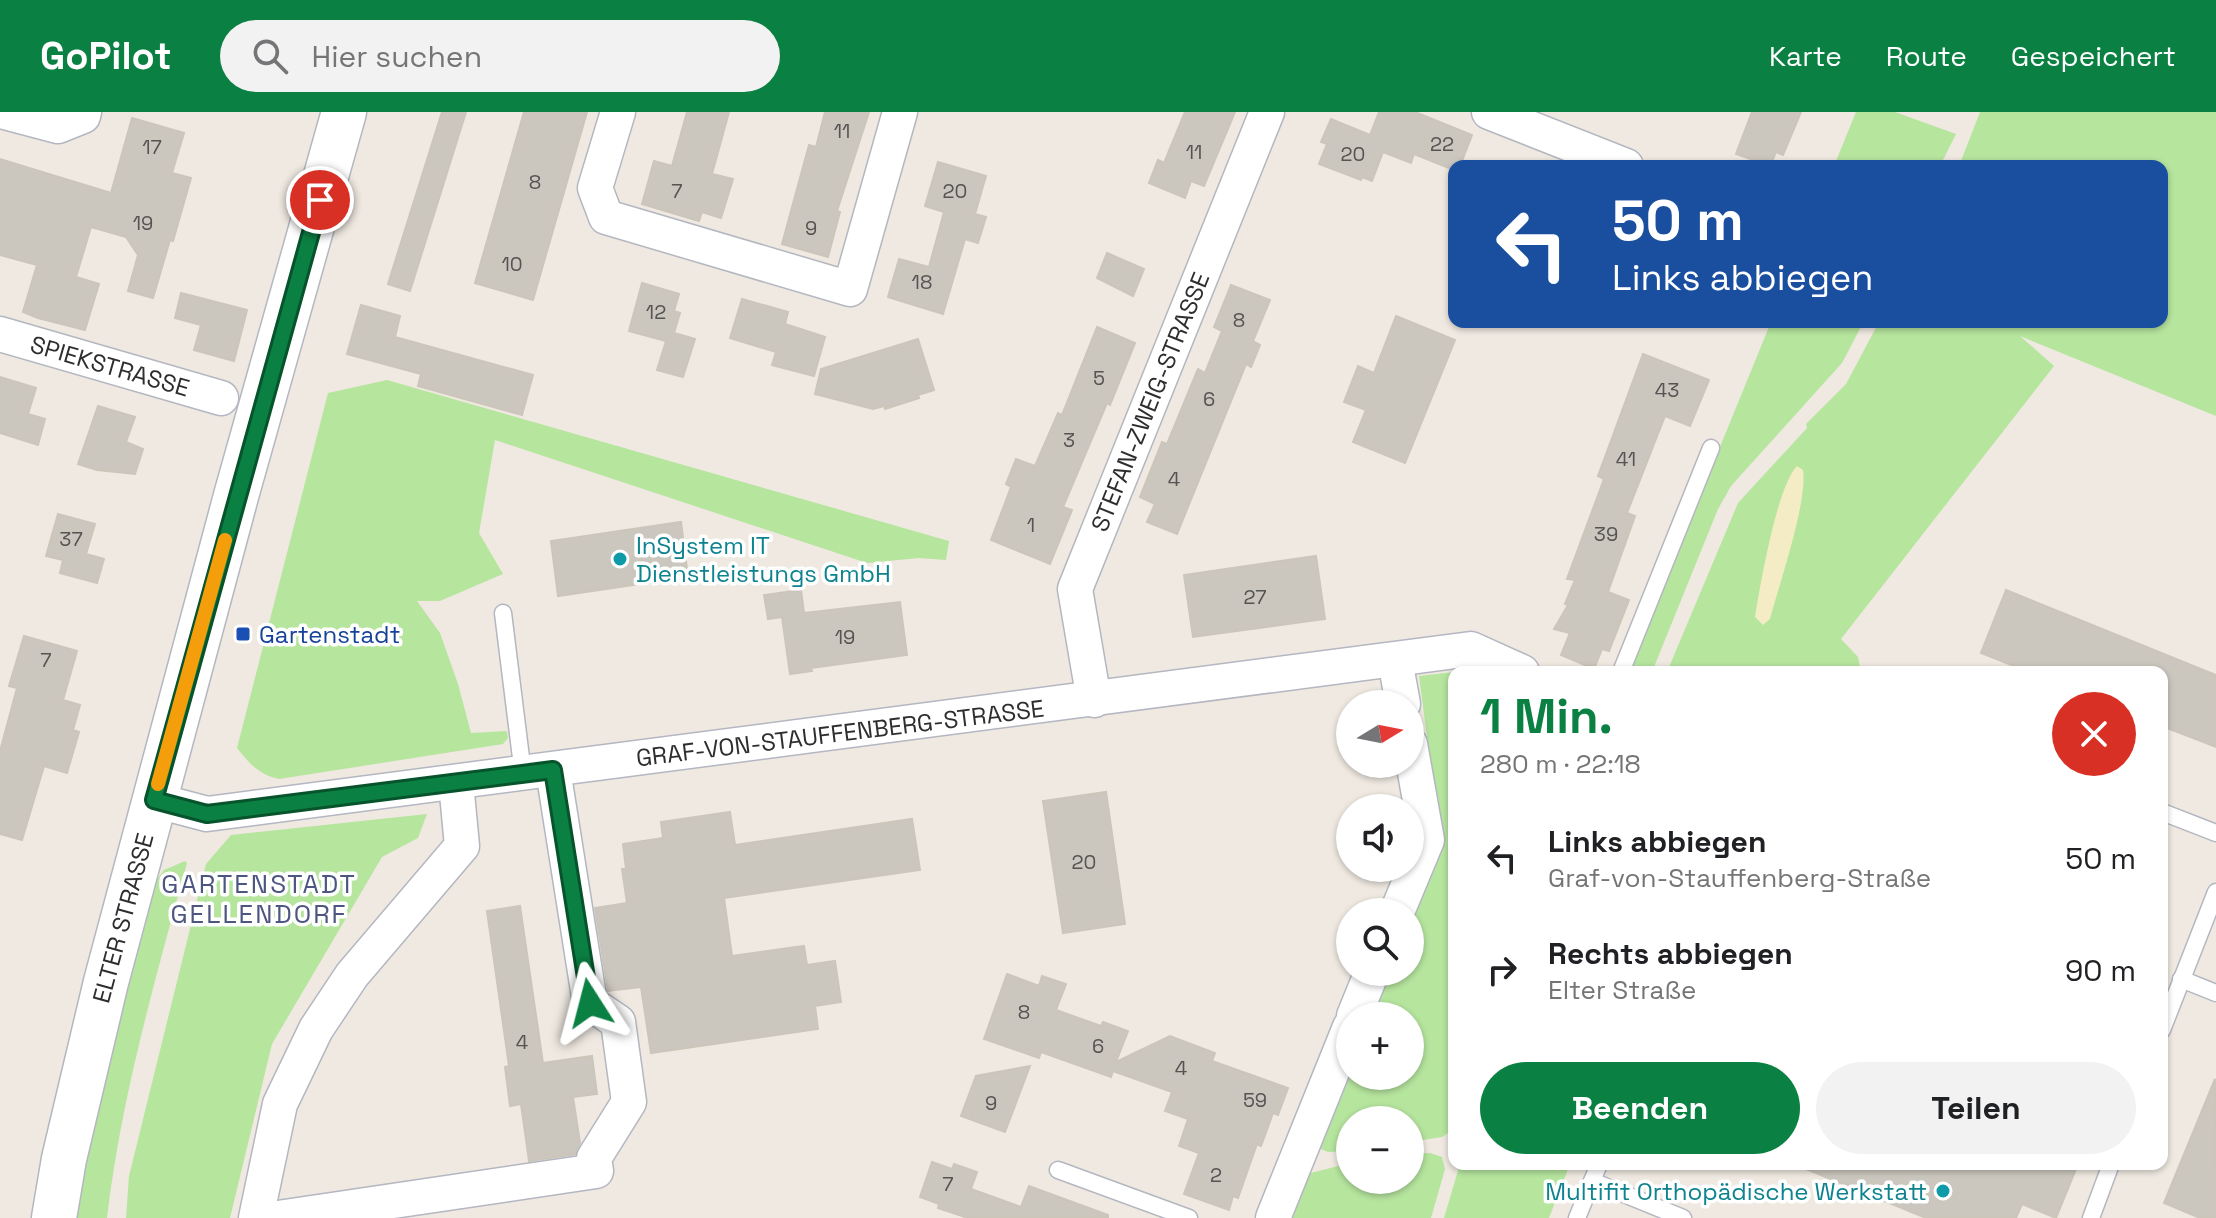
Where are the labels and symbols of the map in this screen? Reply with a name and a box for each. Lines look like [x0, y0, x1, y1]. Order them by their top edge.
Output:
house number: 11 [834, 118, 850, 144]
house number: 22 [1430, 131, 1454, 157]
house number: 17 [142, 134, 162, 160]
house number: 11 [1186, 139, 1202, 165]
house number: 20 [1341, 141, 1365, 167]
pin [286, 166, 354, 234]
house number: 8 [529, 169, 541, 195]
house number: 7 [671, 178, 683, 204]
house number: 20 [943, 178, 967, 204]
house number: 19 [133, 210, 153, 236]
house number: 9 [805, 215, 817, 241]
house number: 10 [501, 251, 523, 277]
street label: STEFAN-ZWEIG-STRASSE [1084, 268, 1216, 536]
house number: 18 [912, 269, 932, 295]
house number: 12 [646, 299, 666, 325]
house number: 8 [1233, 307, 1245, 333]
street label: SPIEKSTRASSE [27, 328, 193, 404]
house number: 5 [1093, 365, 1105, 391]
house number: 43 [1655, 377, 1679, 403]
house number: 6 [1203, 386, 1215, 412]
house number: 3 [1063, 427, 1075, 453]
house number: 41 [1616, 446, 1636, 472]
house number: 4 [1168, 466, 1180, 492]
house number: 1 [1027, 512, 1035, 538]
house number: 39 [1594, 521, 1618, 547]
house number: 37 [59, 526, 83, 552]
place label: InSystem IT Dienstleistungs GmbH [636, 530, 891, 589]
marker: InSystem IT Dienstleistungs GmbH [611, 550, 629, 568]
house number: 27 [1243, 584, 1267, 610]
place label: Gartenstadt [259, 619, 401, 650]
house number: 19 [835, 624, 855, 650]
marker: Gartenstadt [234, 625, 252, 643]
house number: 7 [40, 647, 52, 673]
north arrow [1336, 690, 1424, 778]
street label: GRAF-VON-STAUFFENBERG-STRASSE [634, 693, 1046, 773]
street label: ELTER STRASSE [85, 830, 161, 1006]
house number: 20 [1072, 849, 1096, 875]
district label: GARTENSTADT GELLENDORF [161, 867, 357, 931]
position arrow [548, 961, 632, 1045]
house number: 8 [1018, 999, 1030, 1025]
house number: 4 [516, 1029, 528, 1055]
house number: 6 [1092, 1033, 1104, 1059]
house number: 4 [1175, 1055, 1187, 1081]
house number: 59 [1243, 1087, 1267, 1113]
house number: 9 [985, 1090, 997, 1116]
house number: 2 [1210, 1162, 1222, 1188]
house number: 7 [942, 1171, 954, 1197]
place label: Multifit Orthopädische Werkstatt [1545, 1176, 1927, 1207]
marker: Multifit Orthopädische Werkstatt [1934, 1182, 1952, 1200]

